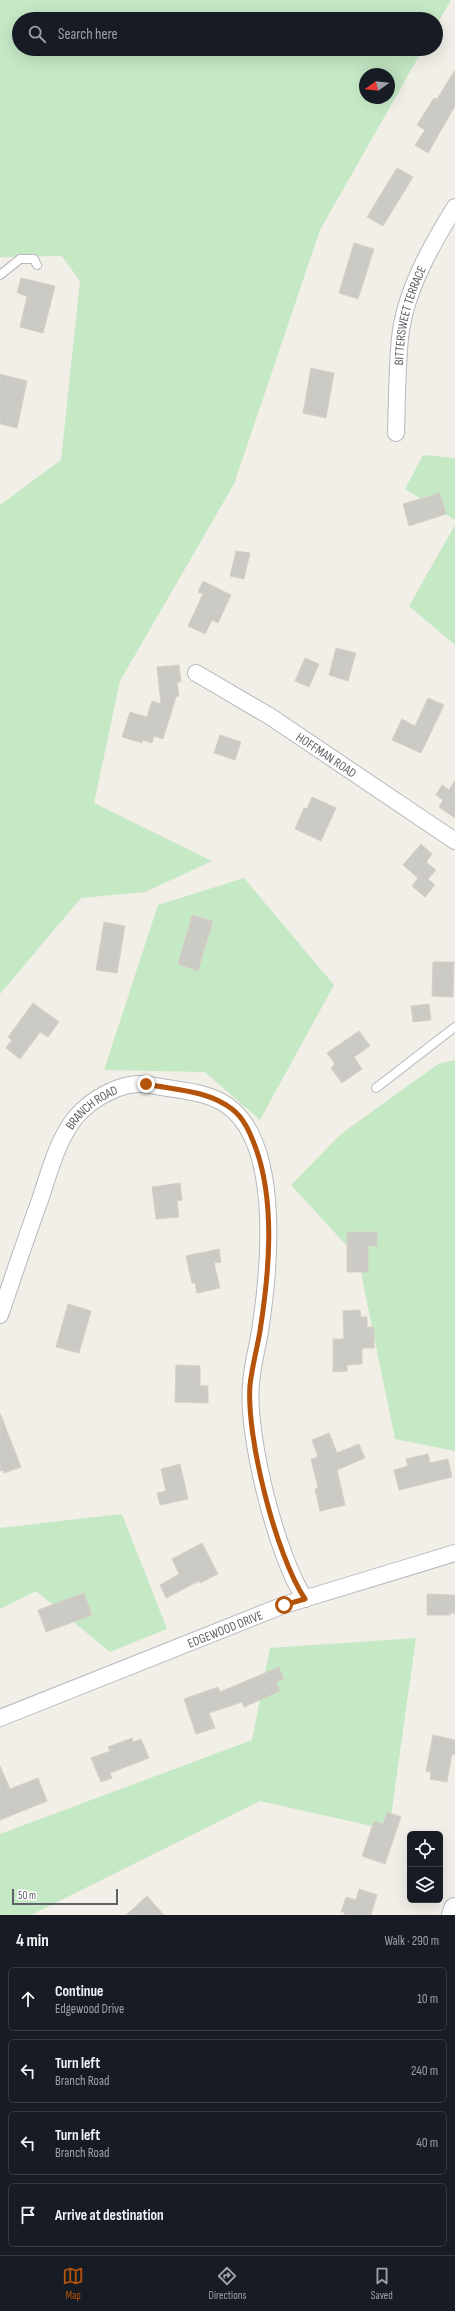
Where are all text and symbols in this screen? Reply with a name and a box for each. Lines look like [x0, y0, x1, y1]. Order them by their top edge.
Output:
search box [12, 12, 443, 56]
icon: search [26, 23, 48, 45]
text: Search here [58, 25, 118, 44]
north arrow [359, 68, 395, 104]
street label: BITTERSWEET TERRACE [391, 264, 430, 366]
street label: HOFFMAN ROAD [293, 729, 359, 781]
route end [137, 1075, 155, 1093]
street label: BRANCH ROAD [62, 1082, 120, 1133]
route start [275, 1596, 293, 1614]
street label: EDGEWOOD DRIVE [185, 1607, 265, 1652]
map controls [407, 1831, 443, 1903]
button: locate [407, 1831, 443, 1867]
button: layers [407, 1867, 443, 1903]
scale bar [12, 1887, 118, 1906]
text: 50 m [18, 1889, 36, 1902]
text: 4 min [16, 1931, 49, 1951]
text: Walk · 290 m [384, 1933, 439, 1949]
text: Continue [55, 1982, 104, 2001]
icon: ahead [17, 1988, 39, 2010]
text: 10 m [417, 1991, 438, 2007]
text: Edgewood Drive [55, 2001, 124, 2017]
text: Turn left [55, 2054, 100, 2073]
icon: left [17, 2060, 39, 2082]
text: 240 m [411, 2063, 438, 2079]
text: Branch Road [55, 2073, 109, 2089]
text: Turn left [55, 2126, 100, 2145]
icon: left [17, 2132, 39, 2154]
text: 40 m [416, 2135, 438, 2151]
text: Branch Road [55, 2145, 109, 2161]
icon: arrive [17, 2204, 39, 2226]
text: Arrive at destination [55, 2206, 164, 2225]
tab: Map [62, 2265, 84, 2302]
tab: Directions [209, 2265, 246, 2302]
tab: Saved [371, 2265, 393, 2302]

